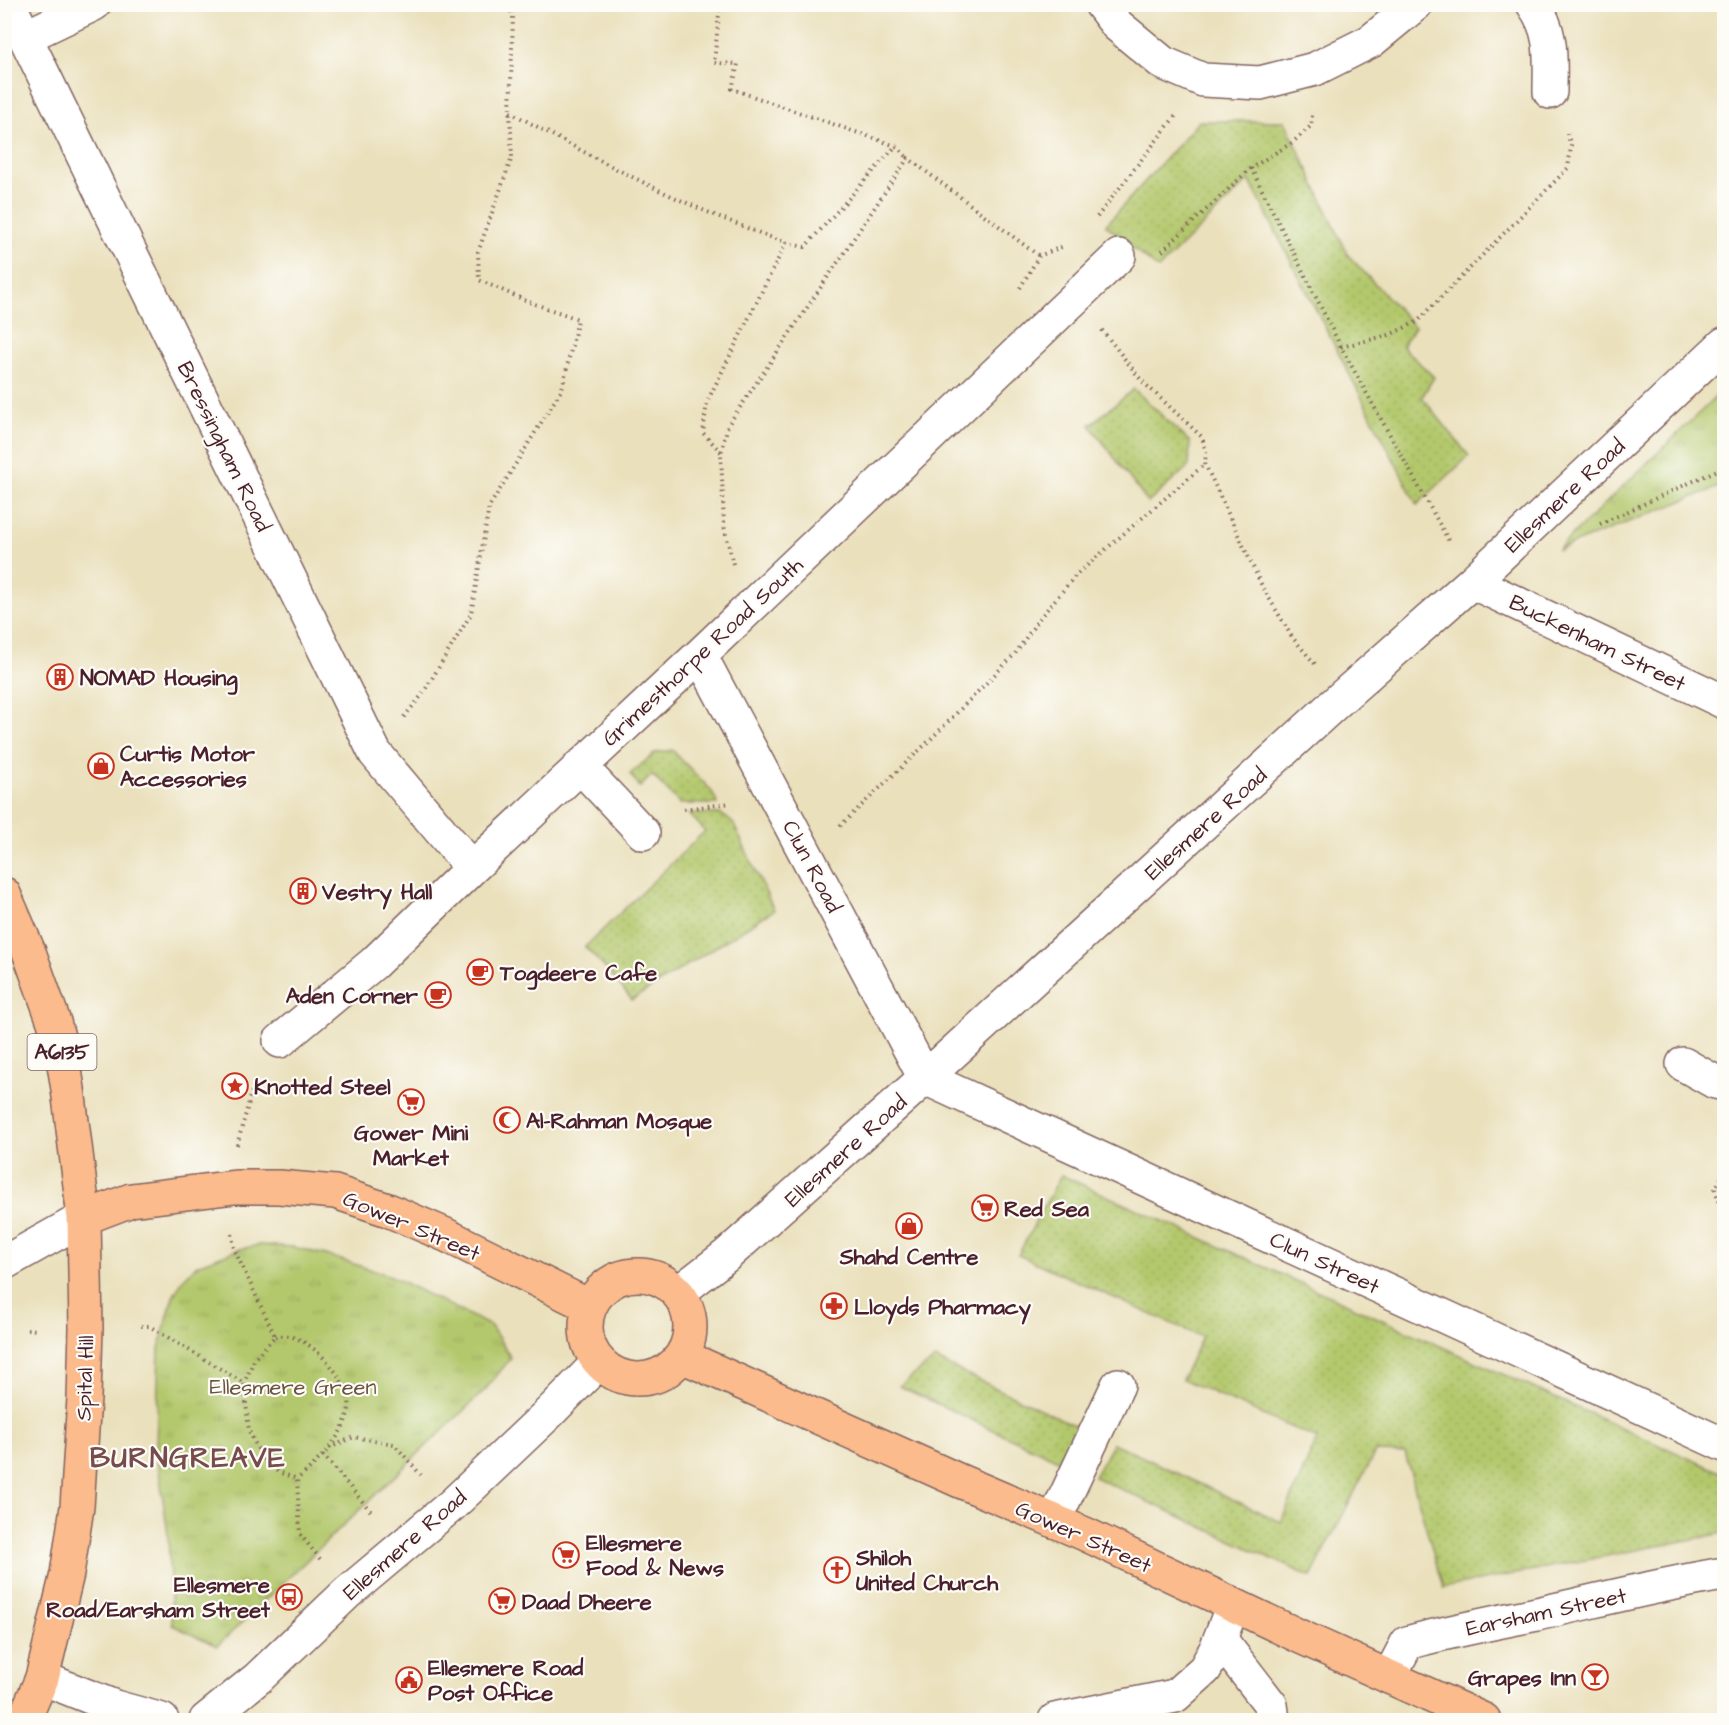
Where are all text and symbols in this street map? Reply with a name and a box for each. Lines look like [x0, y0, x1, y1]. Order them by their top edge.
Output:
street label: Bressingham Road [168, 356, 278, 537]
street label: Ellesmere Road [1498, 432, 1632, 560]
street label: Grimesthorpe Road South [596, 550, 811, 754]
street label: Buckenham Street [1504, 587, 1691, 700]
building icon: NOMAD Housing [45, 662, 75, 692]
place label: NOMAD Housing [80, 663, 238, 695]
place label: Curtis Motor Accessories [120, 739, 256, 795]
shop icon: Curtis Motor Accessories [86, 751, 116, 781]
street label: Ellesmere Road [1138, 761, 1274, 888]
street label: Clun Road [774, 815, 849, 918]
building icon: Vestry Hall [288, 876, 318, 906]
place label: Vestry Hall [321, 877, 433, 910]
cafe icon: Togdeere Cafe [465, 957, 495, 987]
place label: Togdeere Cafe [499, 958, 657, 990]
cafe icon: Aden Corner [423, 980, 453, 1010]
place label: Aden Corner [286, 981, 419, 1012]
road number: A6135 [28, 1034, 97, 1070]
place icon: Knotted Steel [220, 1071, 250, 1101]
place label: Knotted Steel [254, 1072, 391, 1103]
supermarket icon: Gower Mini Market [396, 1087, 426, 1117]
street label: Ellesmere Road [778, 1088, 914, 1215]
mosque icon: Al-Rahman Mosque [492, 1105, 522, 1135]
place label: Al-Rahman Mosque [526, 1106, 712, 1137]
place label: Gower Mini Market [354, 1118, 469, 1174]
street label: Gower Street [338, 1184, 485, 1269]
supermarket icon: Red Sea [970, 1193, 1000, 1223]
place label: Red Sea [1004, 1194, 1090, 1225]
shop icon: Shahd Centre [894, 1211, 924, 1241]
street label: Clun Street [1264, 1224, 1384, 1302]
place label: Shahd Centre [839, 1242, 978, 1273]
pharmacy icon: Lloyds Pharmacy [819, 1291, 849, 1321]
place label: Lloyds Pharmacy [854, 1292, 1032, 1325]
street label: Spital Hill [69, 1335, 102, 1421]
park label: Ellesmere Green [210, 1372, 376, 1403]
district label: BURNGREAVE [90, 1439, 286, 1478]
street label: Ellesmere Road [336, 1482, 474, 1608]
street label: Gower Street [1010, 1493, 1157, 1581]
place label: Ellesmere Food & News [586, 1528, 724, 1584]
supermarket icon: Ellesmere Food & News [551, 1540, 581, 1570]
place label: Shiloh United Church [855, 1543, 999, 1599]
church icon: Shiloh United Church [822, 1555, 852, 1585]
place label: Ellesmere Road/Earsham Street [46, 1570, 271, 1626]
street label: Earsham Street [1463, 1580, 1629, 1645]
bus stop icon: Ellesmere Road/Earsham Street [274, 1582, 304, 1612]
supermarket icon: Daad Dheere [487, 1586, 517, 1616]
place label: Daad Dheere [522, 1587, 652, 1618]
place label: Ellesmere Road Post Office [428, 1653, 584, 1709]
bar icon: Grapes Inn [1580, 1662, 1610, 1692]
place label: Grapes Inn [1468, 1663, 1576, 1694]
public building icon: Ellesmere Road Post Office [394, 1665, 424, 1695]

